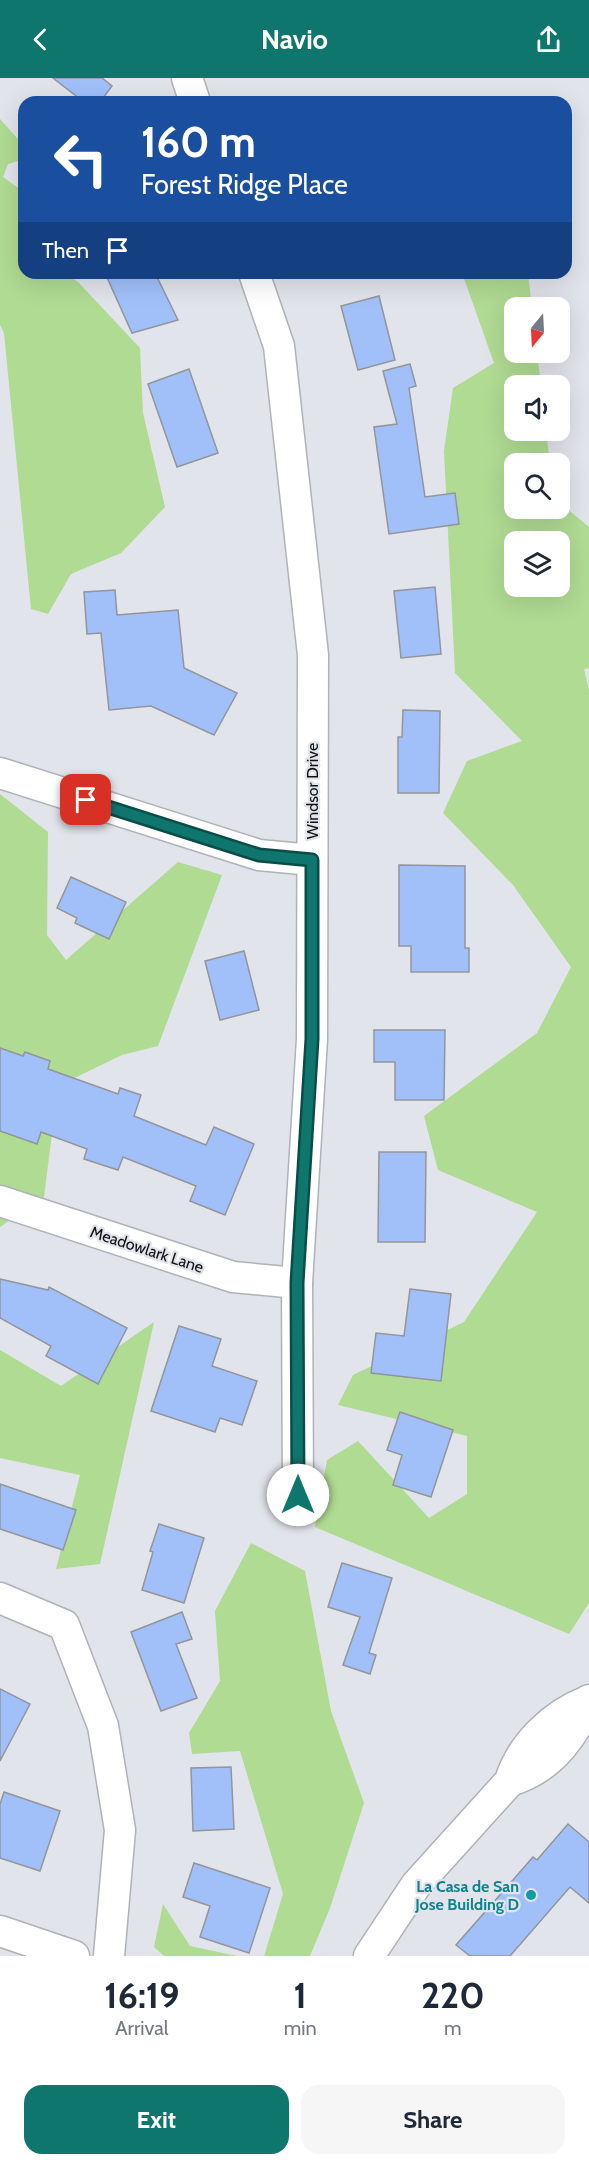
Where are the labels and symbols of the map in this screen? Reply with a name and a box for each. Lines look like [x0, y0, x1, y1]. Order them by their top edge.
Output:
north arrow [504, 297, 570, 363]
street label: Windsor Drive [303, 743, 322, 839]
pin [60, 774, 111, 825]
street label: Meadowlark Lane [88, 1222, 206, 1277]
position arrow [266, 1463, 330, 1527]
place label: La Casa de San Jose Building D [414, 1877, 519, 1914]
marker: La Casa de San Jose Building D [524, 1888, 538, 1902]

